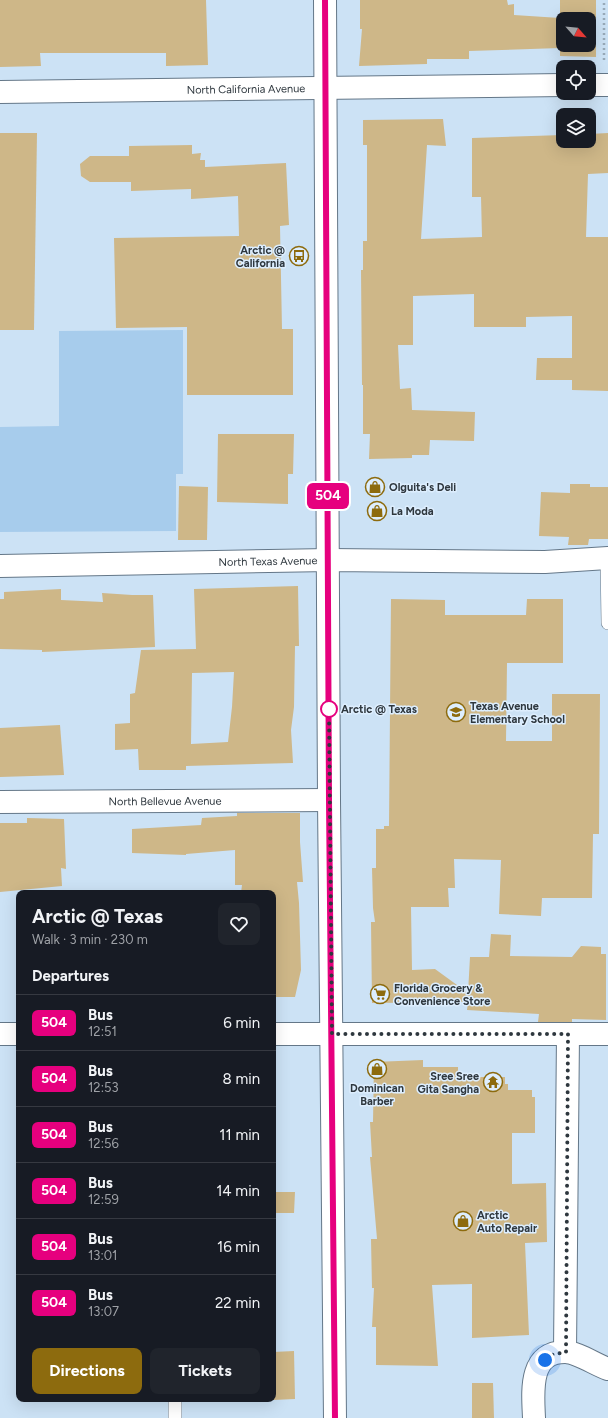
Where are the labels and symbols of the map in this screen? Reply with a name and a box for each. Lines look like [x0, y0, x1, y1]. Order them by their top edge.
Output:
north arrow [556, 12, 596, 52]
street label: North California Avenue [187, 82, 305, 96]
place label: Arctic @ California [236, 244, 285, 270]
bus stop icon: Arctic @ California [288, 245, 310, 267]
shop icon: Olguita's Deli [364, 476, 386, 498]
place label: Olguita's Deli [389, 481, 456, 494]
line badge: 504 [305, 483, 351, 509]
shop icon: La Moda [366, 500, 388, 522]
place label: La Moda [391, 505, 434, 518]
street label: North Texas Avenue [218, 554, 318, 569]
marker: Arctic @ Texas [320, 700, 338, 718]
place label: Texas Avenue Elementary School [470, 700, 565, 726]
school or university icon: Texas Avenue Elementary School [445, 701, 467, 723]
place label: Arctic @ Texas [341, 703, 417, 716]
street label: North Bellevue Avenue [108, 794, 222, 808]
place label: Florida Grocery & Convenience Store [394, 982, 490, 1008]
supermarket icon: Florida Grocery & Convenience Store [369, 983, 391, 1005]
shop icon: Dominican Barber [366, 1058, 388, 1080]
place label: Sree Sree Gita Sangha [418, 1070, 479, 1096]
temple icon: Sree Sree Gita Sangha [482, 1071, 504, 1093]
place label: Dominican Barber [350, 1082, 404, 1108]
place label: Arctic Auto Repair [477, 1209, 538, 1235]
shop icon: Arctic Auto Repair [452, 1210, 474, 1232]
your location [535, 1350, 555, 1370]

